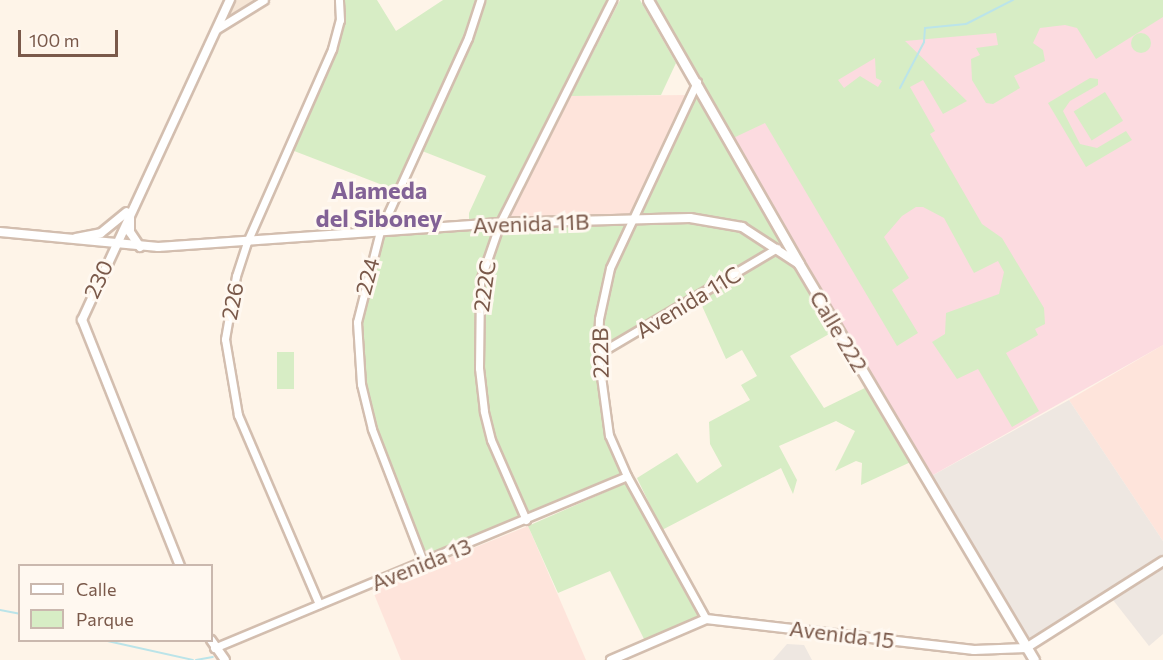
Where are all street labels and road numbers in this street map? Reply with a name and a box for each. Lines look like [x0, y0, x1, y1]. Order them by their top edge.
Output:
street label: Avenida 11B [472, 208, 590, 238]
street label: 224 [349, 255, 385, 297]
street label: 230 [78, 256, 118, 302]
street label: 222C [467, 259, 501, 313]
street label: Avenida 11C [631, 260, 745, 344]
street label: 226 [215, 280, 249, 322]
street label: Calle 222 [804, 286, 874, 376]
street label: 222B [586, 327, 614, 379]
street label: Avenida 13 [367, 532, 475, 596]
street label: Avenida 15 [788, 614, 896, 654]

